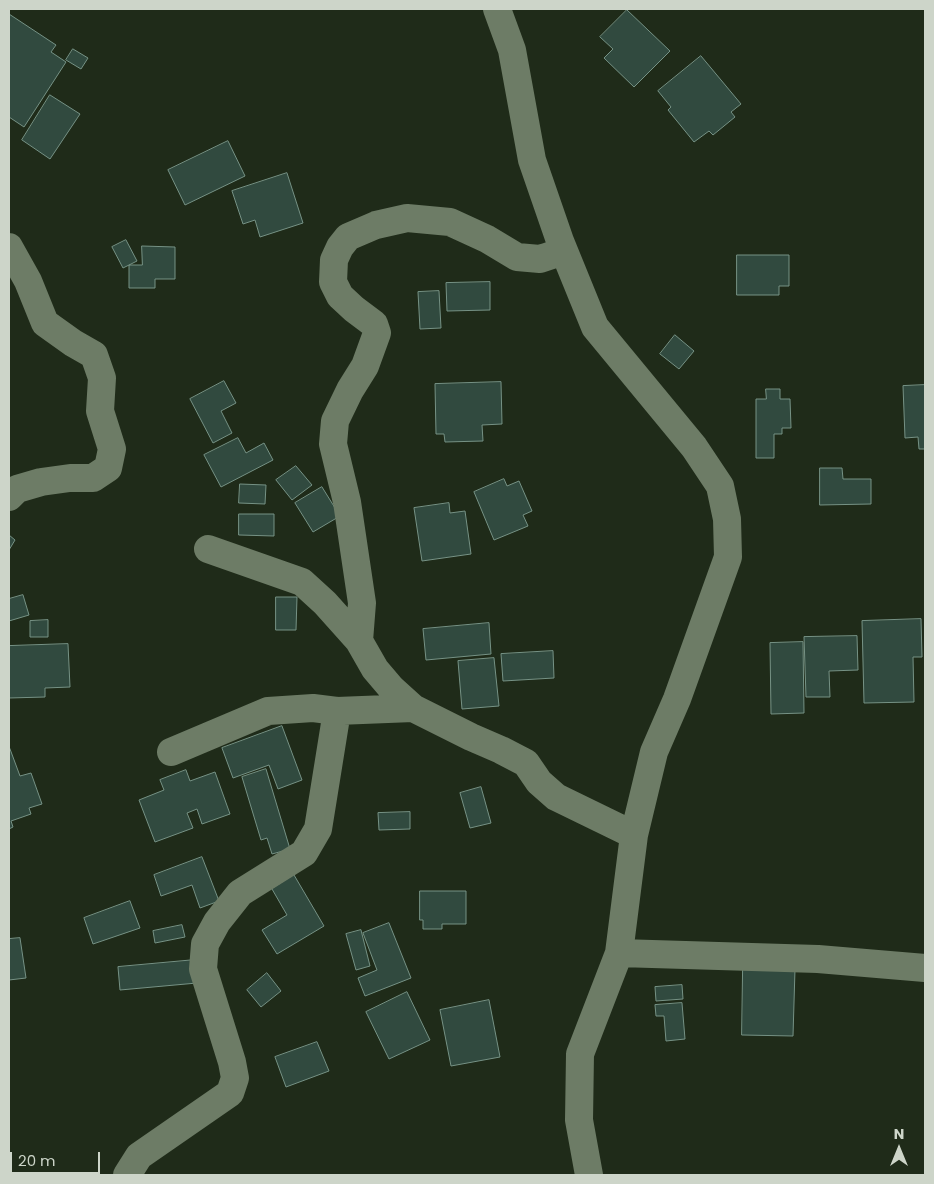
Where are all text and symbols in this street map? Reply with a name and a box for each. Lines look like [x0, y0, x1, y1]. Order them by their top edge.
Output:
north arrow [874, 1124, 924, 1174]
text: N [894, 1124, 904, 1144]
scale bar [12, 1142, 102, 1174]
text: 20 m [18, 1150, 56, 1171]

